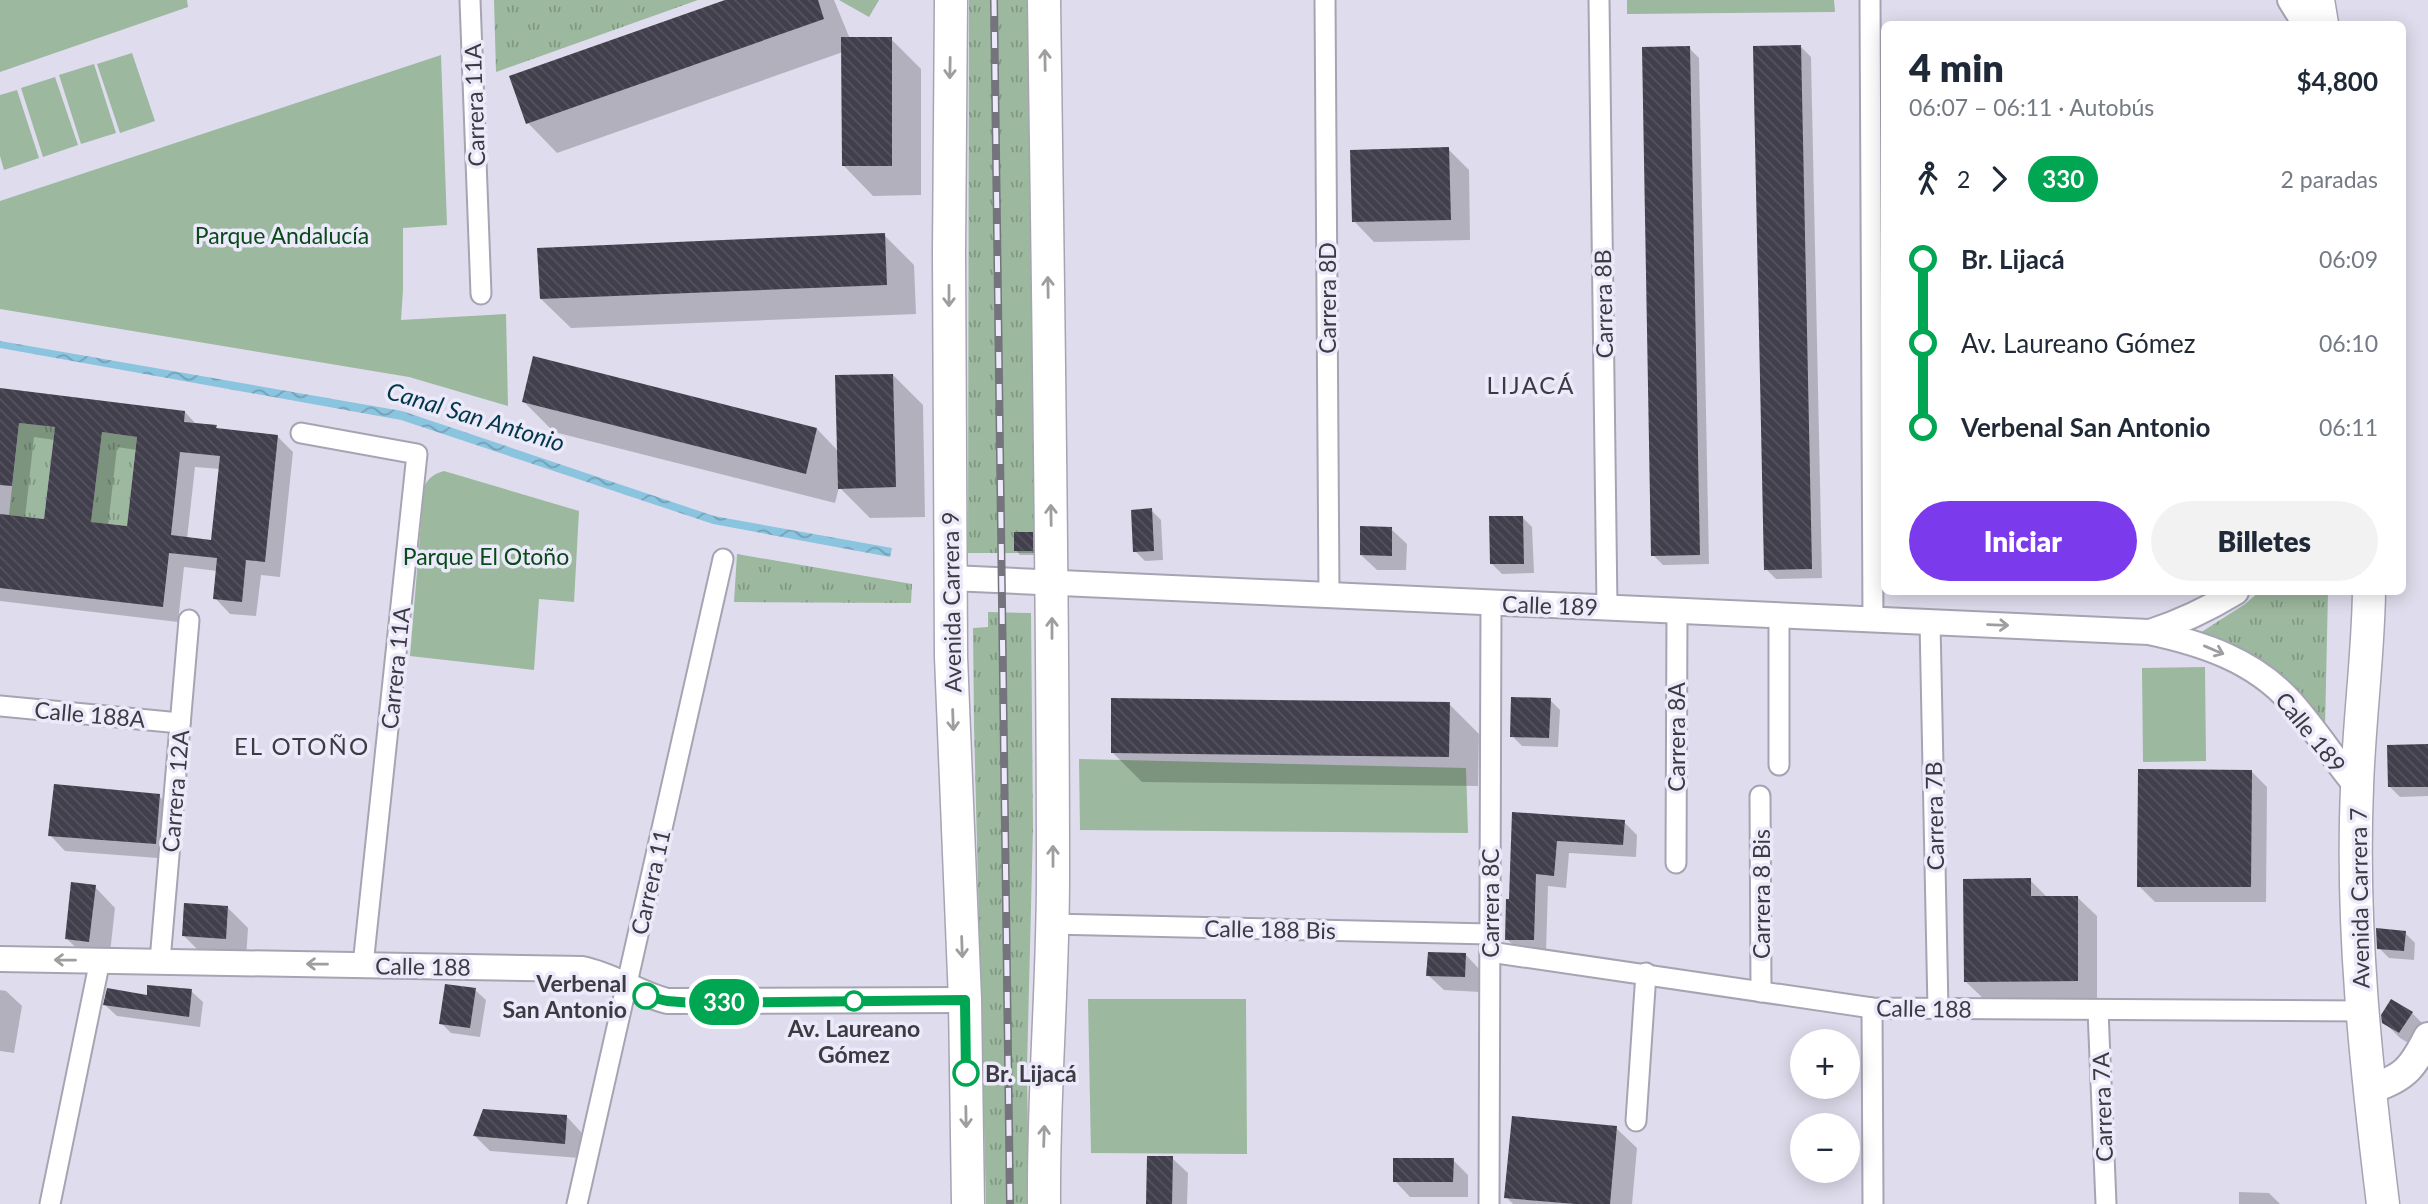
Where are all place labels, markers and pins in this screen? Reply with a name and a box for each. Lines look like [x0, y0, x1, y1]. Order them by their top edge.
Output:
place label: Verbenal San Antonio [503, 969, 627, 1023]
marker: Verbenal San Antonio [633, 983, 659, 1009]
marker: Av. Laureano Gómez [844, 991, 864, 1011]
place label: Av. Laureano Gómez [787, 1014, 920, 1068]
place label: Br. Lijacá [985, 1059, 1077, 1087]
marker: Br. Lijacá [953, 1060, 979, 1086]

